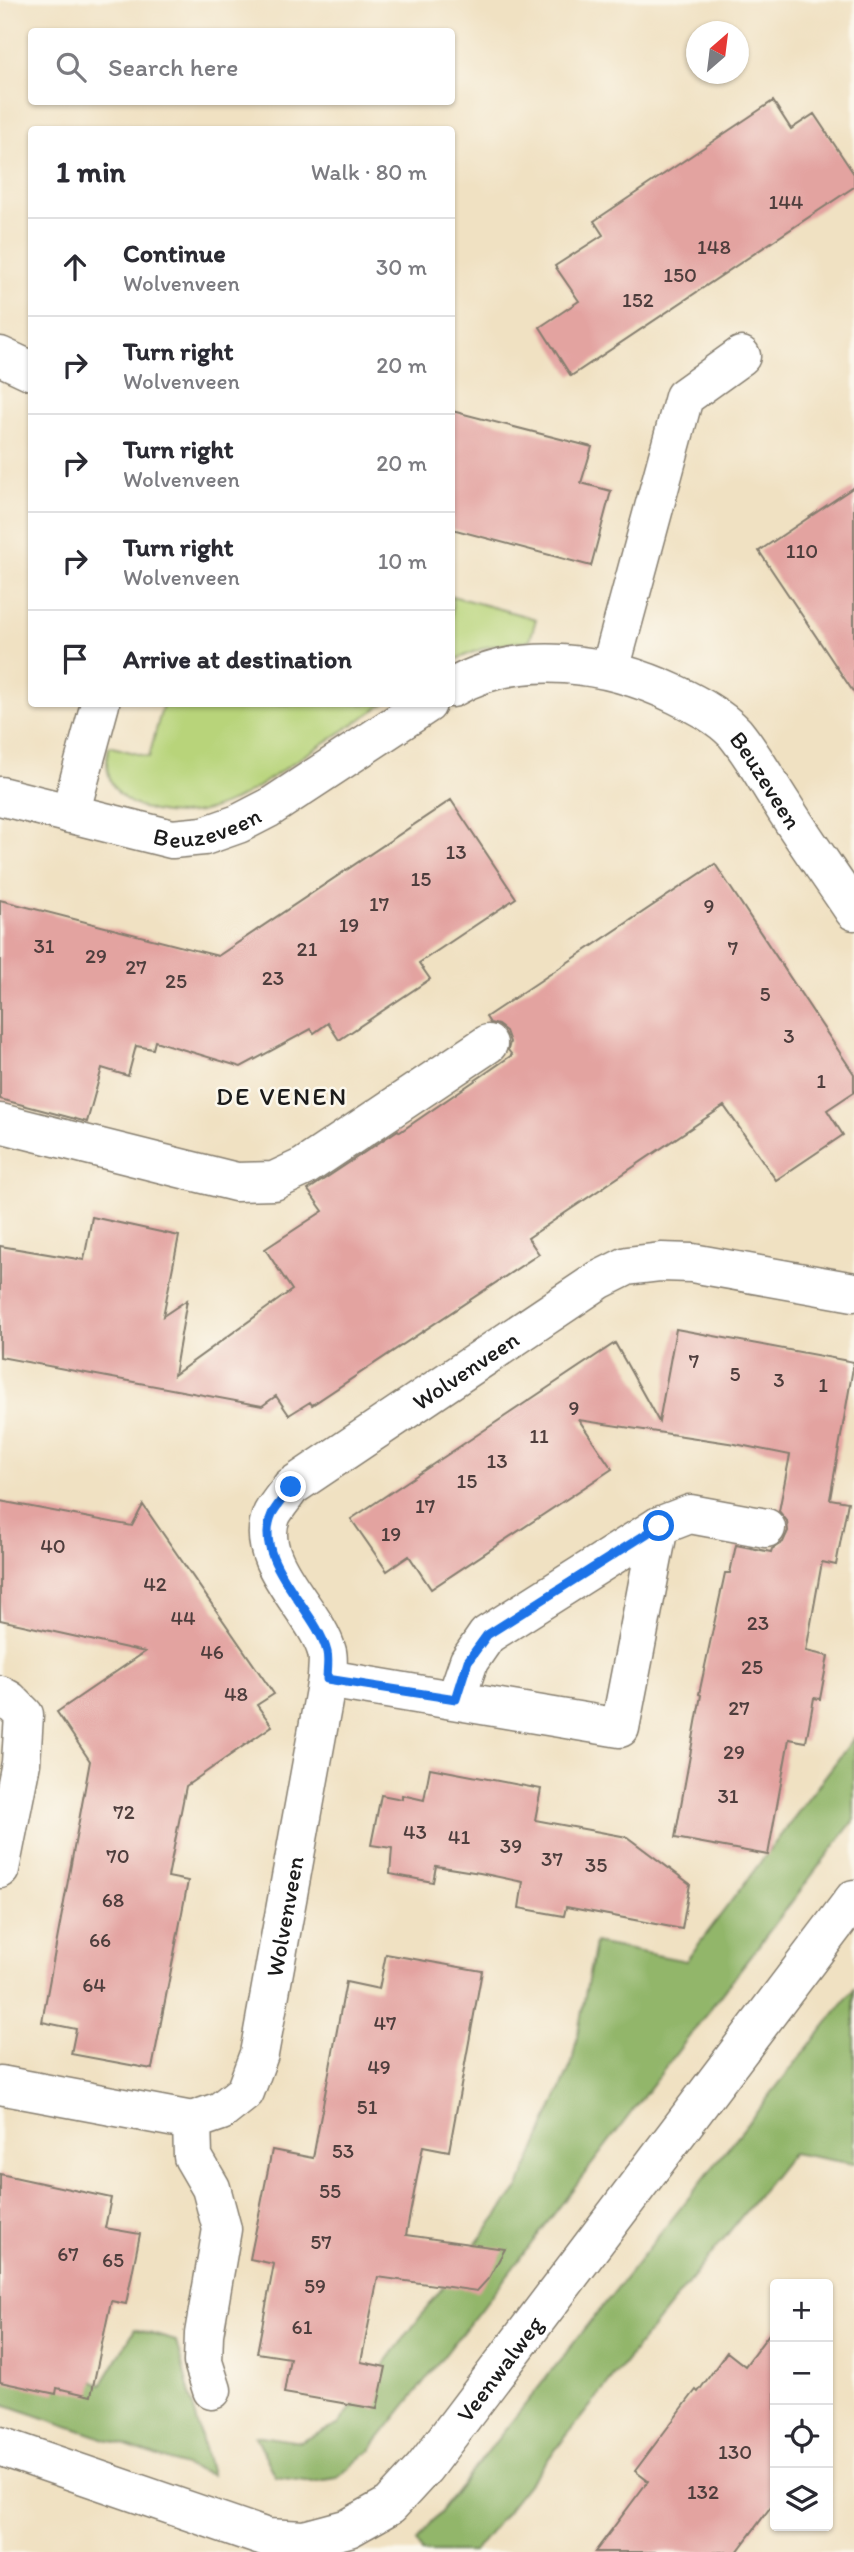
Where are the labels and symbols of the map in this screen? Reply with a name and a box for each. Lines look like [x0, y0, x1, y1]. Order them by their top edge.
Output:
north arrow [686, 21, 749, 84]
house number: 144 [769, 189, 804, 214]
house number: 148 [697, 234, 731, 259]
house number: 150 [663, 262, 697, 287]
house number: 152 [622, 287, 654, 312]
house number: 110 [786, 538, 818, 563]
street label: Beuzeveen [724, 725, 809, 834]
street label: Beuzeveen [151, 800, 266, 854]
house number: 13 [445, 839, 467, 864]
house number: 15 [411, 866, 431, 891]
house number: 17 [369, 891, 389, 916]
house number: 9 [704, 893, 714, 918]
house number: 19 [339, 912, 359, 937]
house number: 31 [33, 933, 55, 958]
house number: 7 [728, 935, 738, 960]
house number: 21 [297, 936, 318, 961]
house number: 29 [85, 943, 107, 968]
house number: 27 [125, 954, 147, 979]
house number: 23 [262, 965, 284, 990]
house number: 25 [165, 968, 187, 993]
house number: 5 [759, 981, 771, 1006]
house number: 3 [783, 1023, 795, 1048]
house number: 1 [816, 1068, 826, 1093]
district label: DE VENEN [216, 1080, 348, 1112]
street label: Wolvenveen [407, 1324, 524, 1416]
house number: 7 [689, 1348, 699, 1373]
house number: 5 [729, 1361, 741, 1386]
house number: 3 [773, 1367, 785, 1392]
house number: 1 [818, 1372, 828, 1397]
house number: 9 [569, 1395, 579, 1420]
house number: 11 [529, 1423, 549, 1448]
house number: 13 [486, 1448, 508, 1473]
house number: 15 [457, 1468, 477, 1493]
route end [275, 1471, 306, 1502]
house number: 17 [415, 1493, 435, 1518]
route start [643, 1510, 674, 1541]
house number: 19 [381, 1521, 401, 1546]
house number: 40 [40, 1533, 66, 1558]
house number: 42 [143, 1571, 167, 1596]
house number: 44 [170, 1605, 196, 1630]
house number: 23 [747, 1610, 769, 1635]
house number: 46 [200, 1639, 224, 1664]
house number: 25 [741, 1654, 763, 1679]
house number: 48 [224, 1681, 248, 1706]
house number: 27 [728, 1695, 750, 1720]
house number: 29 [723, 1739, 745, 1764]
house number: 31 [717, 1783, 739, 1808]
house number: 72 [113, 1799, 135, 1824]
house number: 43 [403, 1819, 427, 1844]
house number: 41 [448, 1824, 470, 1849]
house number: 39 [500, 1833, 522, 1858]
house number: 70 [106, 1843, 130, 1868]
house number: 37 [541, 1846, 563, 1871]
house number: 35 [585, 1852, 607, 1877]
street label: Wolvenveen [259, 1854, 309, 1979]
house number: 68 [102, 1887, 124, 1912]
house number: 66 [89, 1927, 111, 1952]
house number: 64 [82, 1972, 106, 1997]
house number: 47 [373, 2010, 397, 2035]
house number: 49 [367, 2054, 391, 2079]
house number: 51 [357, 2094, 378, 2119]
house number: 53 [332, 2138, 354, 2163]
house number: 55 [319, 2178, 341, 2203]
house number: 57 [310, 2229, 332, 2254]
house number: 67 [57, 2241, 79, 2266]
house number: 65 [102, 2247, 124, 2272]
house number: 59 [304, 2273, 326, 2298]
street label: Veenwalweg [450, 2309, 549, 2427]
house number: 61 [292, 2314, 313, 2339]
house number: 130 [718, 2439, 752, 2464]
house number: 132 [687, 2479, 719, 2504]

